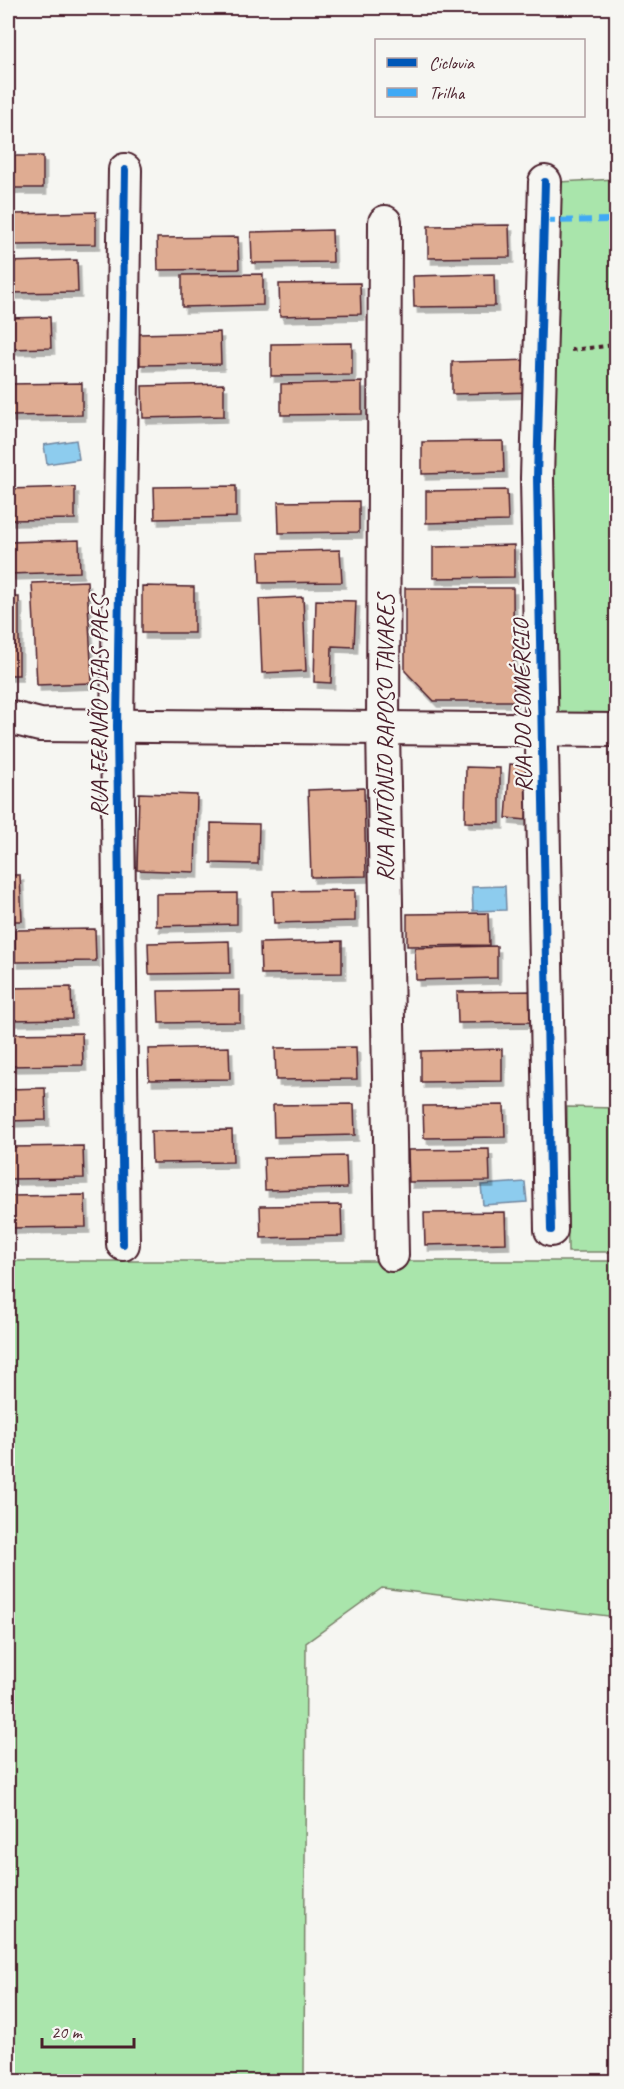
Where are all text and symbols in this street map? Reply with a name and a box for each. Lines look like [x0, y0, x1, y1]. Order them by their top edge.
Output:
legend [375, 39, 585, 117]
text: Ciclovia [429, 52, 475, 74]
text: Trilha [429, 82, 466, 104]
street label: RUA ANTÔNIO RAPOSO TAVARES [370, 591, 400, 882]
street label: RUA FERNÃO DIAS PAES [84, 593, 114, 817]
street label: RUA DO COMÉRCIO [505, 617, 539, 793]
scale bar [42, 2011, 134, 2049]
text: 20 m [51, 2021, 84, 2043]

